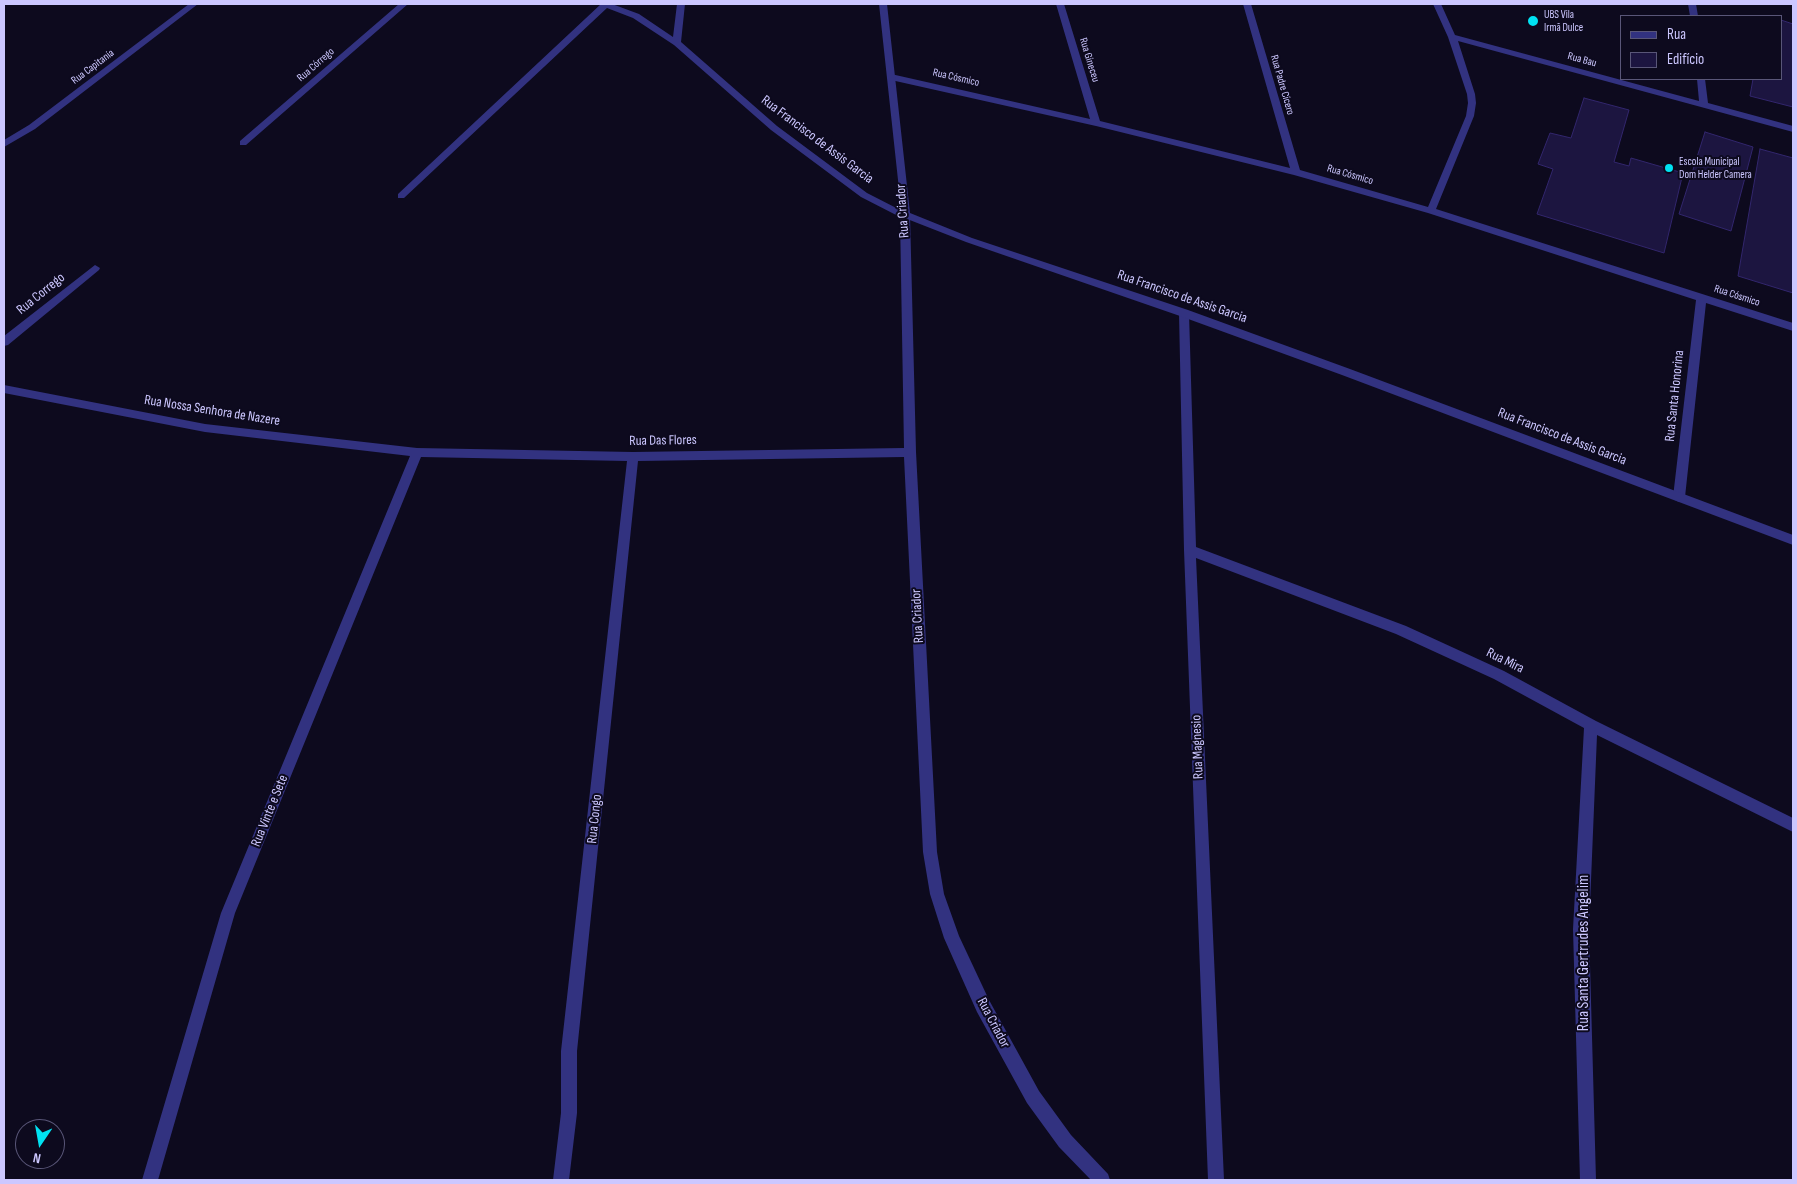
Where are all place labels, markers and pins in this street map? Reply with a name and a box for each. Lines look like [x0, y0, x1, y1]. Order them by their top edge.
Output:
place label: UBS Vila Irmã Dulce [1544, 8, 1583, 34]
marker: UBS Vila Irmã Dulce [1526, 14, 1540, 28]
place label: Escola Municipal Dom Helder Camera [1679, 155, 1752, 181]
marker: Escola Municipal Dom Helder Camera [1663, 162, 1675, 174]

